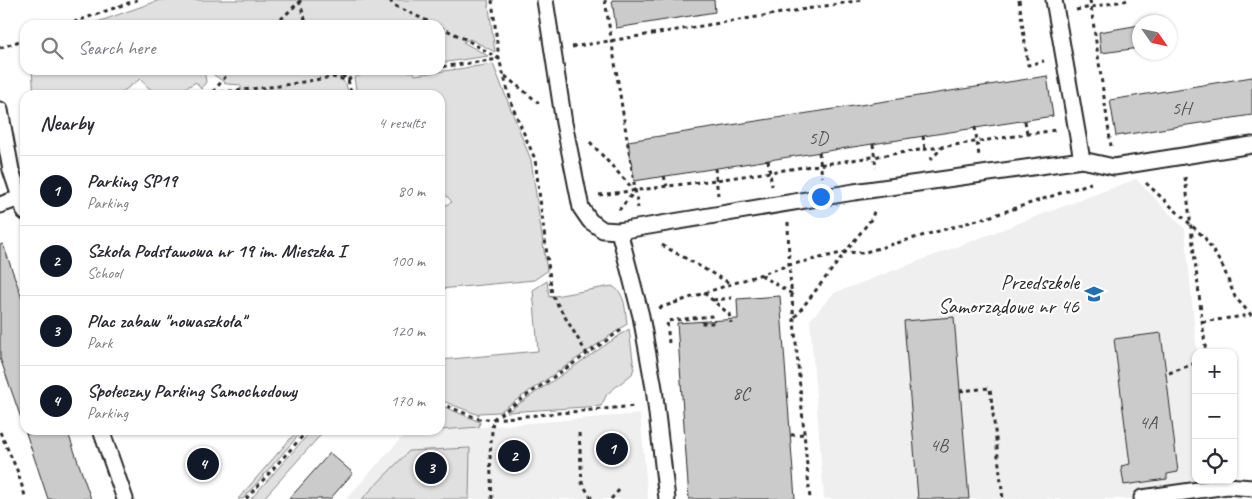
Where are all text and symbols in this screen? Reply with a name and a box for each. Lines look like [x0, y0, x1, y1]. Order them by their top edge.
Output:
north arrow [1132, 15, 1177, 60]
search box [20, 20, 445, 75]
icon: search [38, 34, 66, 62]
text: Search here [78, 36, 155, 60]
house number: 5H [1171, 96, 1194, 120]
text: Nearby [40, 110, 93, 136]
text: 4 results [378, 113, 425, 133]
house number: 5D [808, 126, 830, 150]
text: Parking SP19 [87, 169, 177, 193]
text: 1 [52, 181, 60, 201]
text: 80 m [398, 181, 425, 201]
your location [808, 184, 834, 210]
text: Parking [87, 193, 128, 213]
text: Szkoła Podstawowa nr 19 im. Mieszka I [87, 239, 345, 263]
text: 2 [52, 251, 60, 271]
text: 100 m [391, 251, 425, 271]
text: School [87, 263, 121, 283]
place label: Przedszkole Samorządowe nr 46 [938, 269, 1080, 319]
school or university icon: Przedszkole Samorządowe nr 46 [1083, 283, 1105, 305]
text: Plac zabaw "nowaszkoła" [87, 309, 246, 333]
text: 3 [52, 321, 60, 341]
text: 120 m [391, 321, 425, 341]
text: Park [87, 333, 112, 353]
map controls [1192, 349, 1237, 484]
button: + [1192, 349, 1237, 394]
text: Społeczny Parking Samochodowy [87, 379, 297, 403]
house number: 8C [732, 381, 752, 405]
text: 4 [52, 391, 60, 411]
text: 170 m [391, 391, 425, 411]
button: − [1192, 394, 1237, 439]
text: Parking [87, 403, 128, 423]
house number: 4A [1139, 410, 1159, 434]
pin: 1 [596, 430, 628, 468]
house number: 4B [930, 433, 949, 457]
pin: 2 [498, 437, 530, 475]
button: locate [1192, 439, 1237, 484]
pin: 4 [187, 445, 219, 483]
pin: 3 [415, 449, 447, 487]

